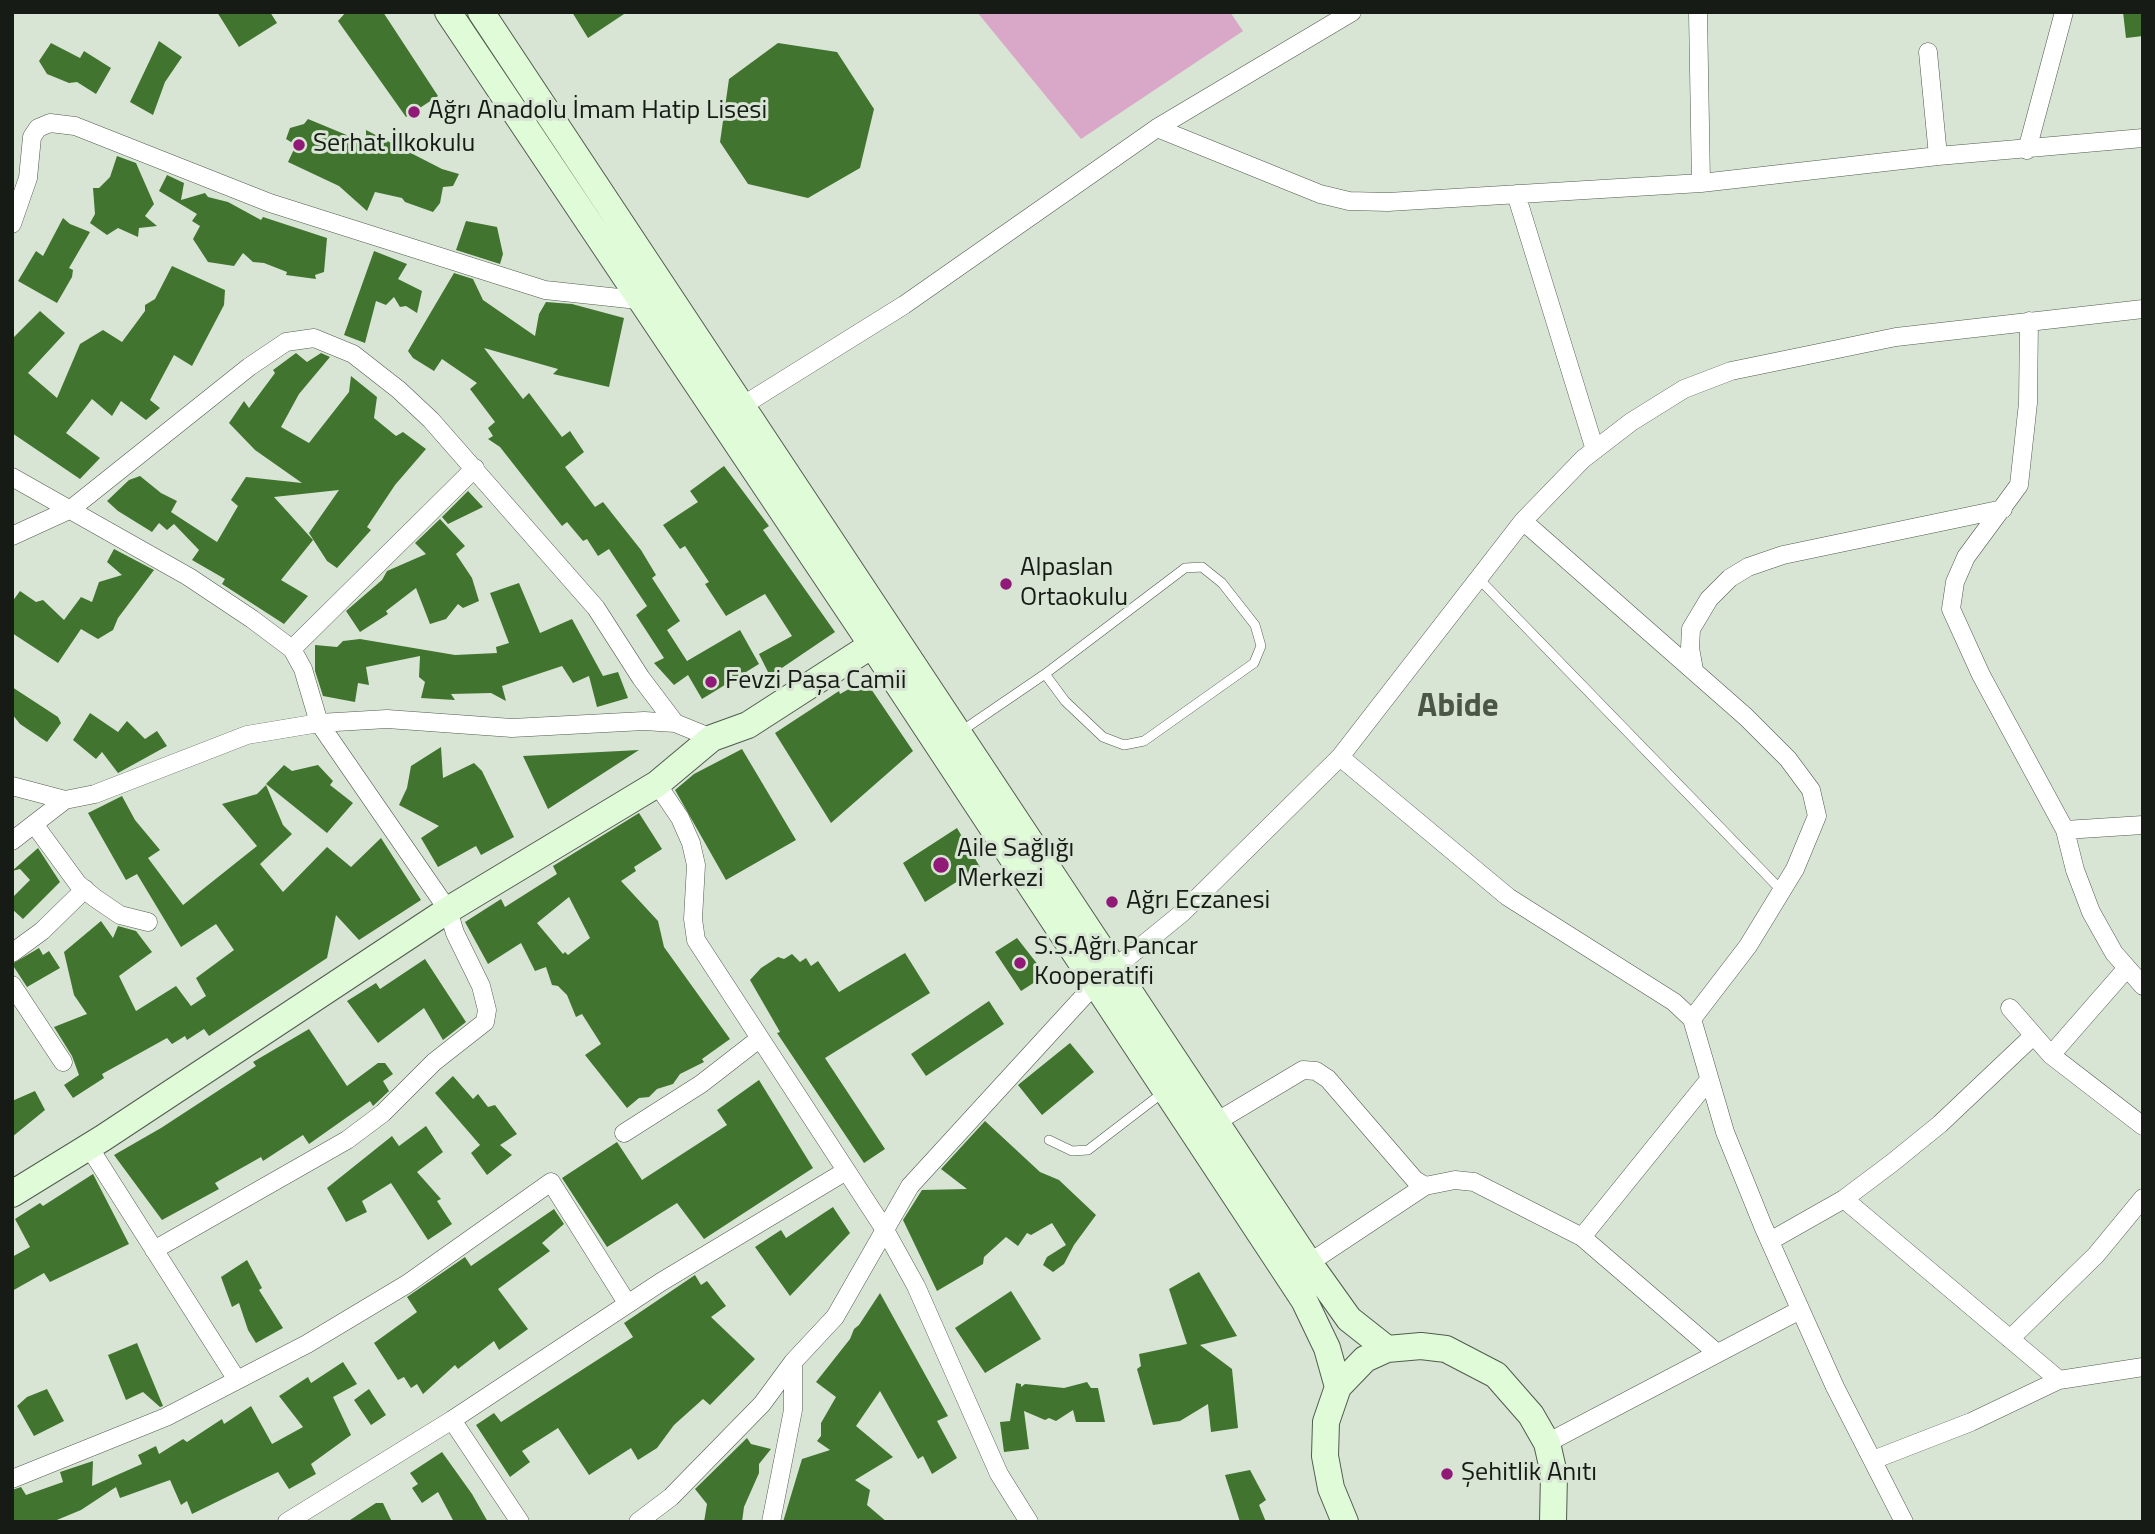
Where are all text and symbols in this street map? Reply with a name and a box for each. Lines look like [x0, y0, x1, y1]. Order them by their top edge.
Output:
place label: Ağrı Anadolu İmam Hatip Lisesi [428, 96, 767, 128]
marker: Ağrı Anadolu İmam Hatip Lisesi [406, 104, 422, 120]
place label: Serhat İlkokulu [313, 129, 475, 161]
marker: Serhat İlkokulu [291, 137, 307, 153]
place label: Alpaslan Ortaokulu [1020, 553, 1128, 614]
marker: Alpaslan Ortaokulu [998, 576, 1014, 592]
place label: Fevzi Paşa Camii [725, 666, 906, 698]
marker: Fevzi Paşa Camii [703, 674, 719, 690]
district label: Abide [1417, 688, 1499, 728]
place label: Aile Sağlığı Merkezi [957, 834, 1074, 896]
marker: Aile Sağlığı Merkezi [931, 855, 951, 875]
place label: Ağrı Eczanesi [1126, 886, 1270, 918]
marker: Ağrı Eczanesi [1104, 894, 1120, 910]
place label: S.S.Ağrı Pancar Kooperatifi [1034, 932, 1198, 993]
marker: S.S.Ağrı Pancar Kooperatifi [1012, 955, 1028, 971]
place label: Şehitlik Anıtı [1461, 1458, 1597, 1490]
marker: Şehitlik Anıtı [1439, 1466, 1455, 1482]

